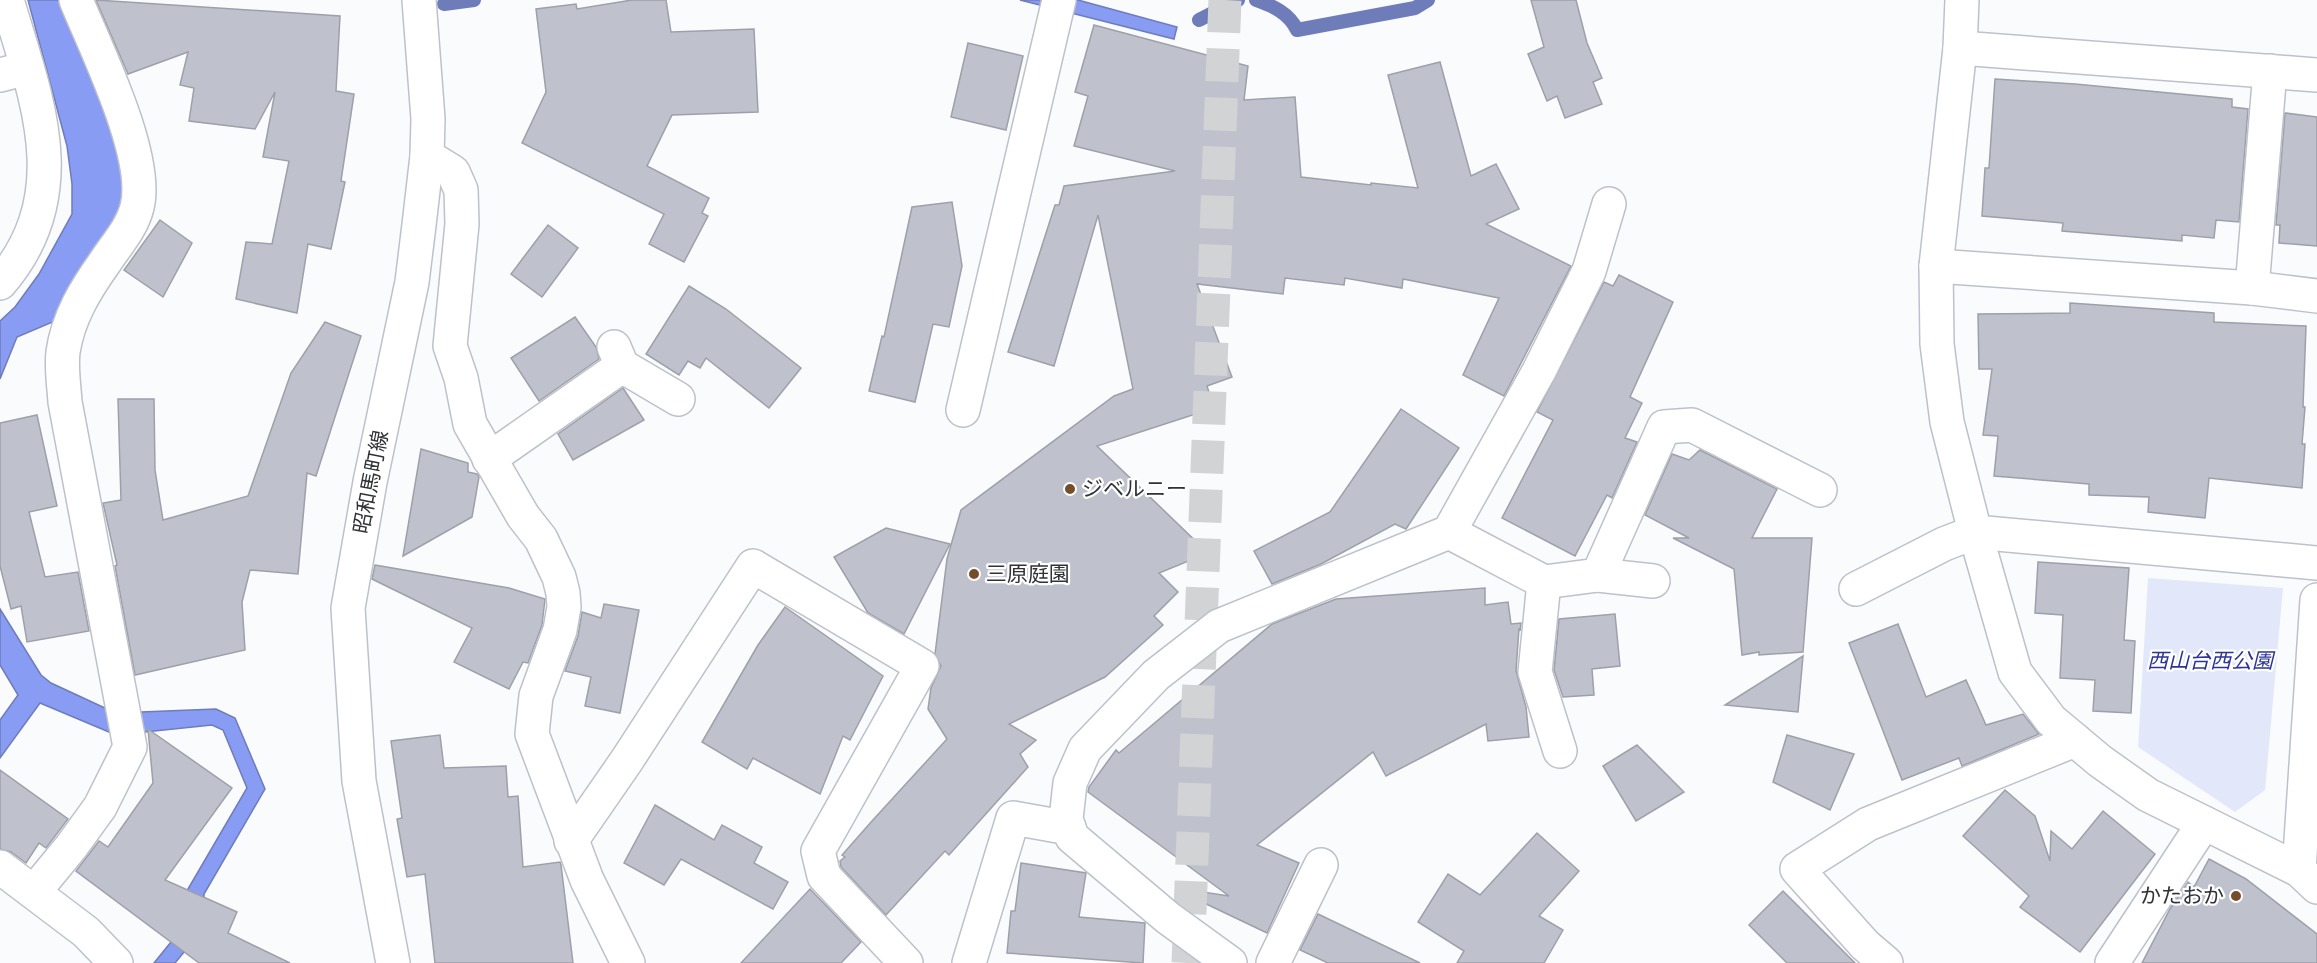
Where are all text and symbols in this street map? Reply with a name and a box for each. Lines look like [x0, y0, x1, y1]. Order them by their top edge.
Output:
street label: 昭和馬町線 [347, 428, 394, 536]
place label: ジベルニー [1082, 475, 1187, 502]
marker: ジベルニー [1063, 482, 1077, 496]
place label: 三原庭園 [986, 560, 1070, 587]
marker: 三原庭園 [967, 567, 981, 581]
park label: 西山台西公園 [2147, 647, 2276, 674]
place label: かたおか [2140, 882, 2224, 909]
marker: かたおか [2229, 889, 2243, 903]

